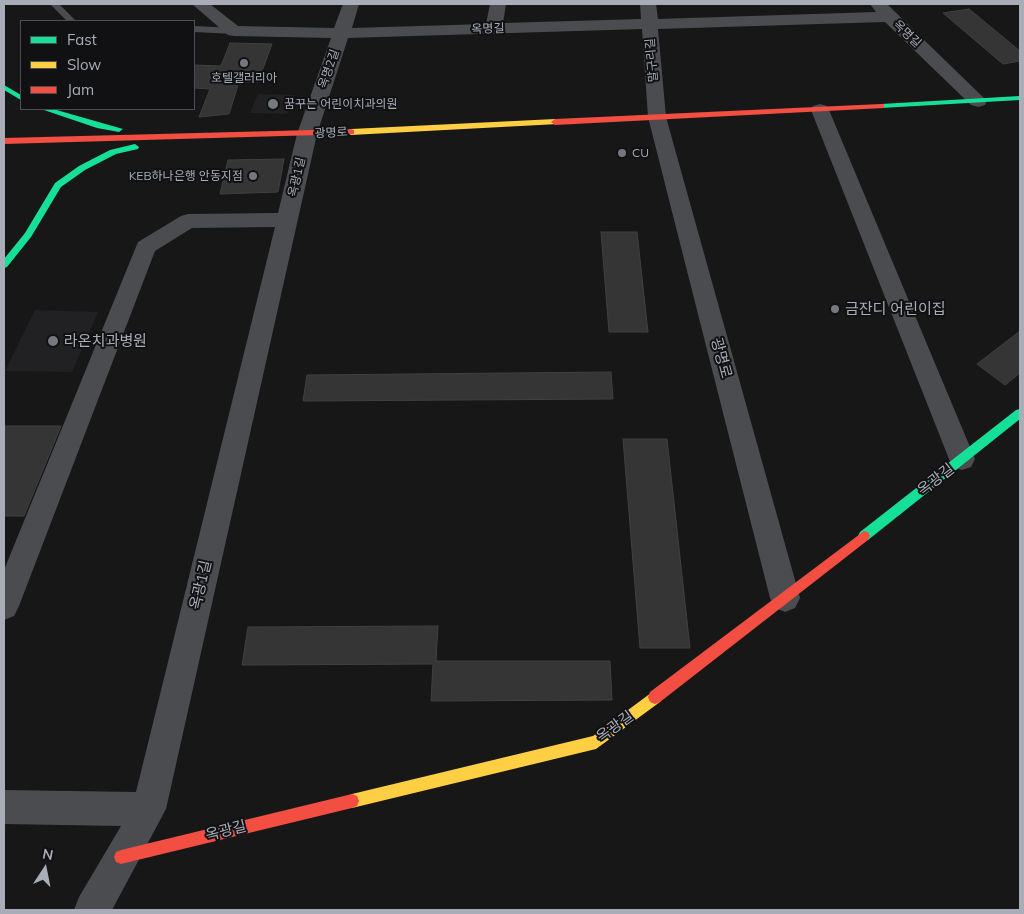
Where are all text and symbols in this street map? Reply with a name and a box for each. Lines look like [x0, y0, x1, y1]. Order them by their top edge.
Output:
street label: 옥명길 [890, 17, 924, 51]
legend [20, 20, 195, 110]
street label: 옥명길 [471, 21, 505, 37]
text: Fast [67, 30, 97, 49]
street label: 말구리길 [643, 37, 661, 83]
street label: 옥명2길 [316, 48, 342, 90]
text: Slow [67, 55, 101, 74]
marker: 호텔갤러리아 [238, 57, 250, 69]
place label: 호텔갤러리아 [211, 71, 277, 85]
text: Jam [67, 80, 94, 99]
marker: 꿈꾸는 어린이치과의원 [266, 97, 280, 111]
place label: 꿈꾸는 어린이치과의원 [284, 97, 398, 111]
street label: 광명로 [314, 125, 348, 141]
place label: CU [632, 146, 649, 160]
marker: CU [616, 147, 628, 159]
street label: 옥광1길 [285, 156, 309, 198]
place label: KEB하나은행 안동지점 [129, 169, 243, 183]
marker: KEB하나은행 안동지점 [247, 170, 259, 182]
place label: 금잔디 어린이집 [845, 300, 946, 318]
marker: 금잔디 어린이집 [829, 303, 841, 315]
place label: 라온치과병원 [64, 332, 147, 350]
marker: 라온치과병원 [46, 334, 60, 348]
street label: 광명로 [707, 336, 735, 380]
street label: 옥광길 [914, 460, 958, 500]
street label: 옥광1길 [187, 558, 215, 612]
street label: 옥광길 [593, 708, 637, 746]
street label: 옥광길 [204, 817, 248, 845]
north arrow [20, 844, 70, 894]
text: N [41, 844, 55, 864]

